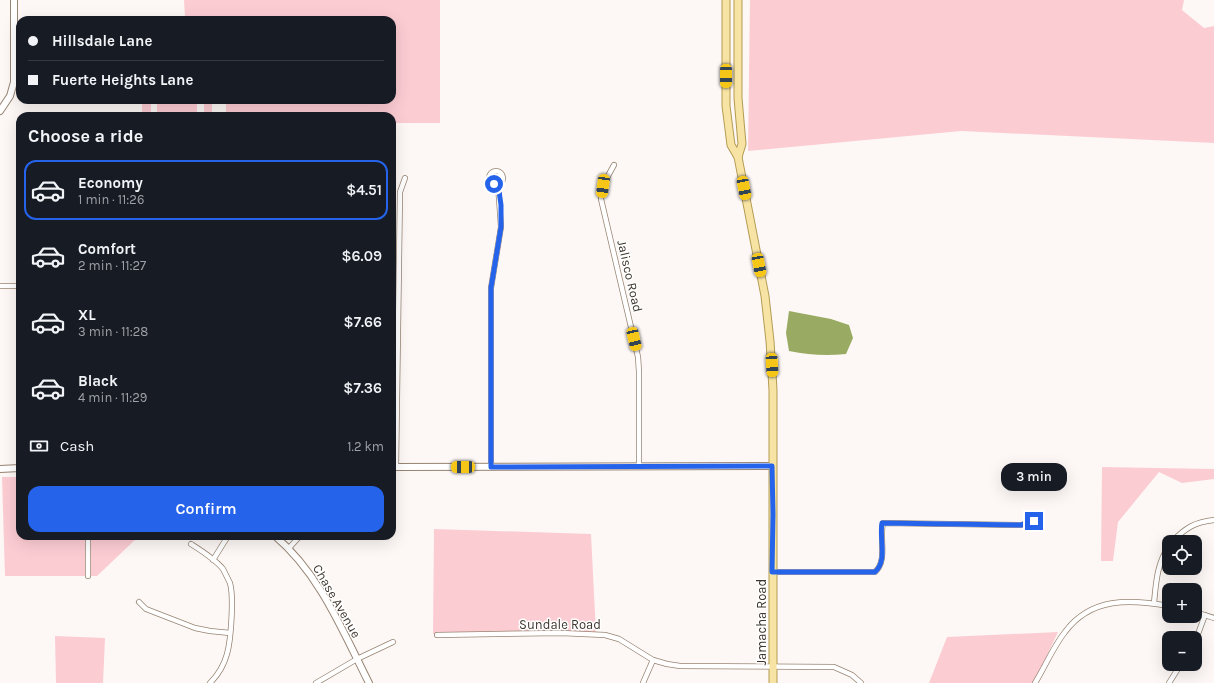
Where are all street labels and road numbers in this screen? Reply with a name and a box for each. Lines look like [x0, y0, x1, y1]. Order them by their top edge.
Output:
street label: Jalisco Road [614, 238, 646, 314]
street label: Chase Avenue [310, 562, 364, 641]
street label: Jamacha Road [754, 579, 769, 665]
street label: Sundale Road [519, 617, 601, 632]

